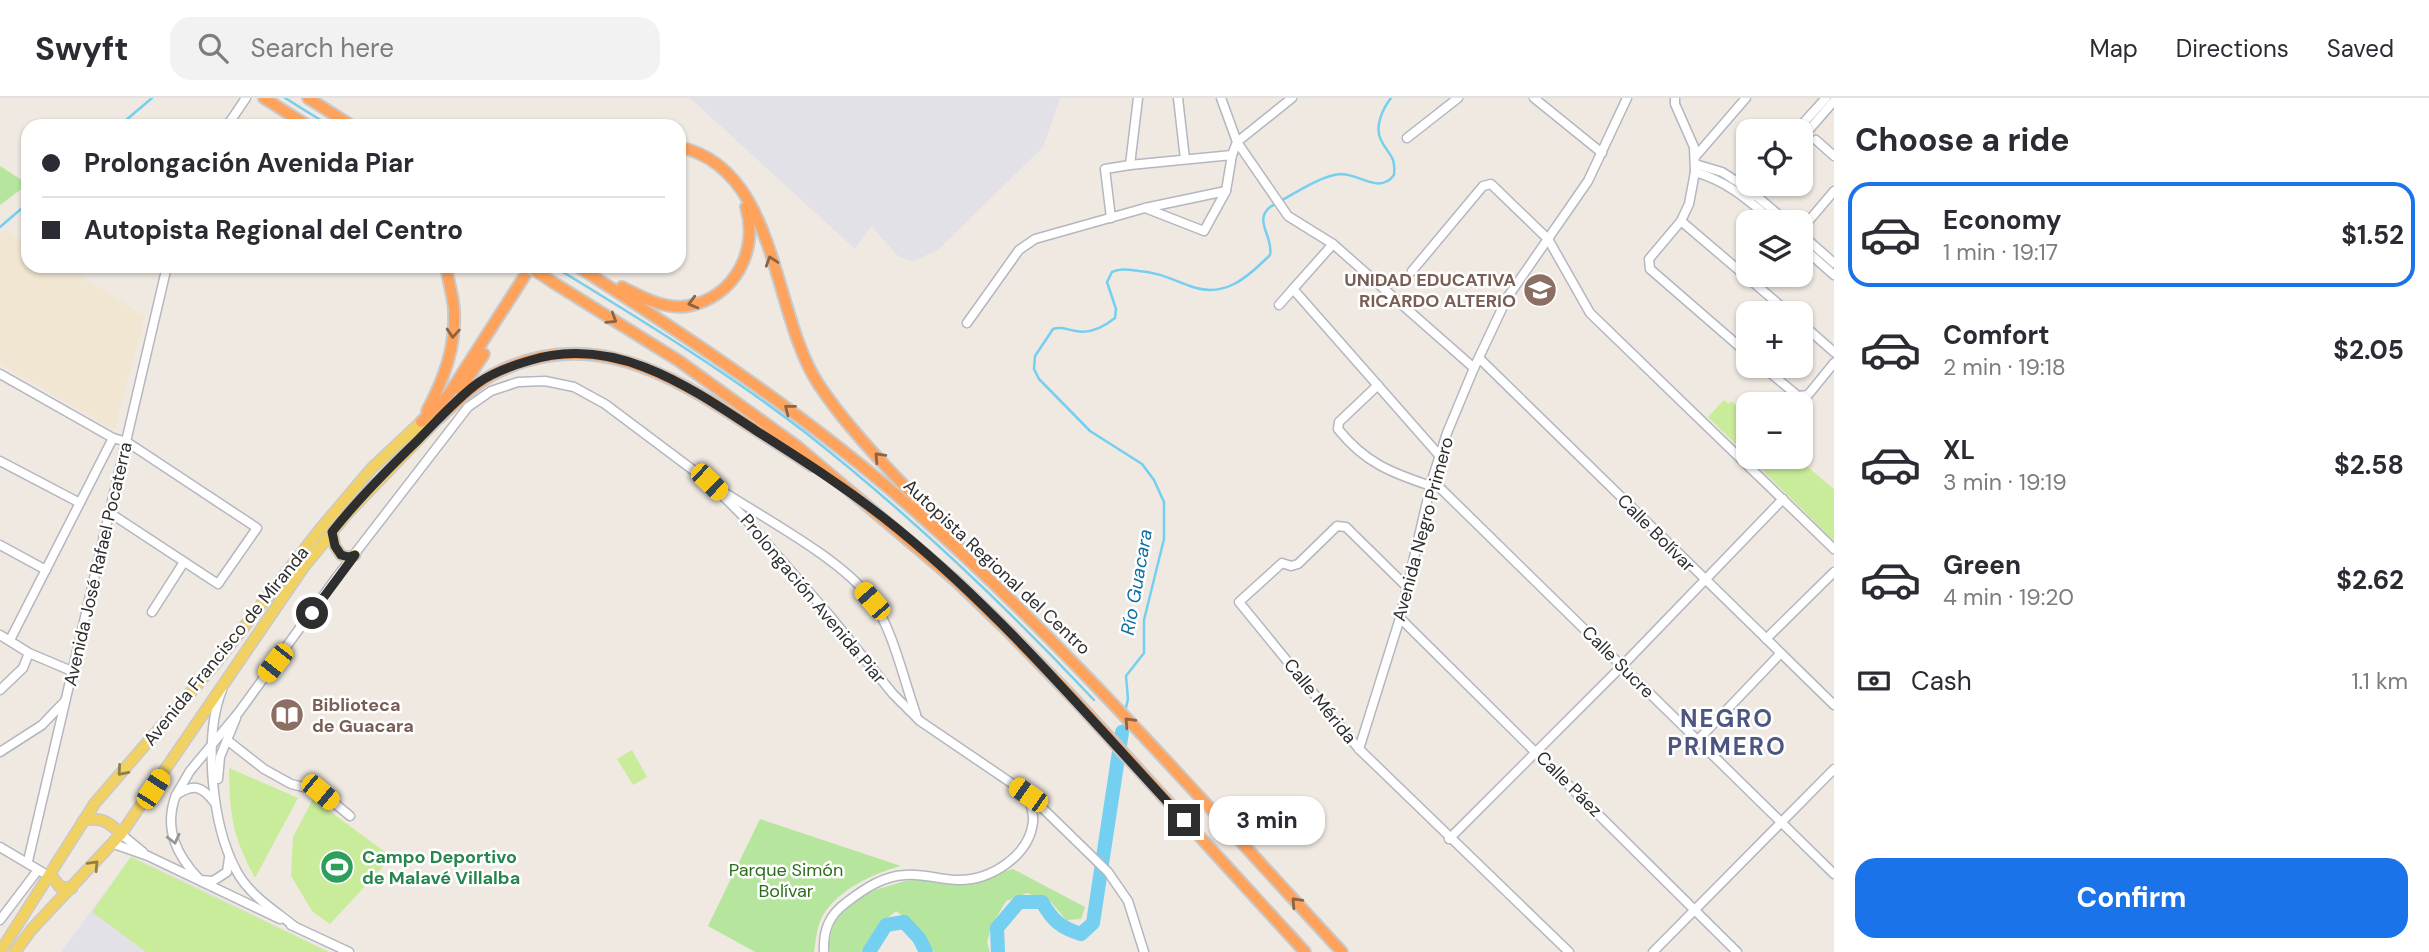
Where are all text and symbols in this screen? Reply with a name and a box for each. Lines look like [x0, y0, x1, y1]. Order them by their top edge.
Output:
search box [170, 17, 660, 80]
text: Swyft [35, 27, 128, 70]
icon: search [194, 29, 232, 67]
text: Search here [250, 31, 394, 65]
text: Map [2090, 33, 2138, 64]
text: Directions [2176, 33, 2289, 64]
text: Saved [2327, 33, 2394, 64]
map controls [1736, 119, 1813, 469]
button: locate [1736, 119, 1813, 196]
text: Choose a ride [1855, 119, 2070, 161]
text: Prolongación Avenida Piar [84, 146, 414, 180]
icon: car [1859, 203, 1922, 266]
text: Economy [1943, 203, 2061, 237]
button: layers [1736, 210, 1813, 287]
text: Autopista Regional del Centro [84, 213, 463, 247]
text: $1.52 [2341, 218, 2404, 252]
text: 1 min · 19:17 [1943, 237, 2058, 267]
one-way arrow [765, 255, 780, 267]
place label: UNIDAD EDUCATIVA RICARDO ALTERIO [1344, 268, 1516, 313]
school or university icon: UNIDAD EDUCATIVA RICARDO ALTERIO [1521, 271, 1559, 309]
one-way arrow [688, 295, 700, 309]
button: + [1736, 301, 1813, 378]
one-way arrow [605, 311, 618, 324]
icon: car [1859, 318, 1922, 381]
text: Comfort [1943, 318, 2049, 352]
one-way arrow [446, 328, 461, 339]
text: $2.05 [2333, 333, 2404, 367]
text: 2 min · 19:18 [1943, 352, 2066, 382]
button: − [1736, 392, 1813, 469]
one-way arrow [785, 404, 797, 417]
icon: car [1859, 433, 1922, 496]
text: XL [1943, 433, 1975, 467]
street label: Avenida Negro Primero [1387, 434, 1459, 624]
street label: Avenida José Rafael Pocaterra [58, 440, 138, 688]
text: $2.58 [2334, 448, 2404, 482]
one-way arrow [875, 452, 887, 465]
car [687, 460, 732, 504]
text: 3 min · 19:19 [1943, 467, 2067, 497]
street label: Autopista Regional del Centro [898, 474, 1096, 660]
street label: Calle Bolívar [1612, 489, 1700, 577]
street label: Prolongación Avenida Piar [735, 509, 891, 689]
water label: Río Guacara [1115, 527, 1158, 637]
street label: Avenida Francisco de Miranda [138, 541, 314, 751]
icon: car [1859, 548, 1922, 611]
text: Green [1943, 548, 2021, 582]
text: $2.62 [2336, 563, 2404, 597]
car [851, 578, 894, 624]
text: 4 min · 19:20 [1943, 582, 2074, 612]
route start [296, 597, 328, 629]
street label: Calle Sucre [1577, 621, 1659, 703]
car [254, 640, 297, 686]
street label: Calle Mérida [1278, 653, 1362, 749]
icon: cash [1855, 662, 1893, 700]
text: Cash [1911, 664, 1972, 698]
text: 1.1 km [2351, 666, 2408, 696]
place label: Biblioteca de Guacara [312, 693, 414, 738]
library icon: Biblioteca de Guacara [268, 696, 306, 734]
district label: NEGRO PRIMERO [1667, 703, 1787, 762]
one-way arrow [1125, 717, 1137, 730]
street label: Calle Páez [1531, 746, 1607, 822]
one-way arrow [118, 763, 130, 776]
car [133, 766, 174, 812]
car [298, 770, 343, 814]
car [1005, 774, 1052, 816]
callout: 3 min [1208, 796, 1324, 844]
route end [1168, 804, 1200, 836]
text: 3 min [1236, 805, 1298, 835]
one-way arrow [166, 833, 180, 845]
place label: Campo Deportivo de Malavé Villalba [362, 845, 520, 890]
sports icon: Campo Deportivo de Malavé Villalba [318, 848, 356, 886]
park label: Parque Simón Bolívar [729, 858, 843, 903]
button: Confirm [1855, 858, 2408, 938]
one-way arrow [85, 860, 98, 873]
one-way arrow [1291, 897, 1304, 910]

